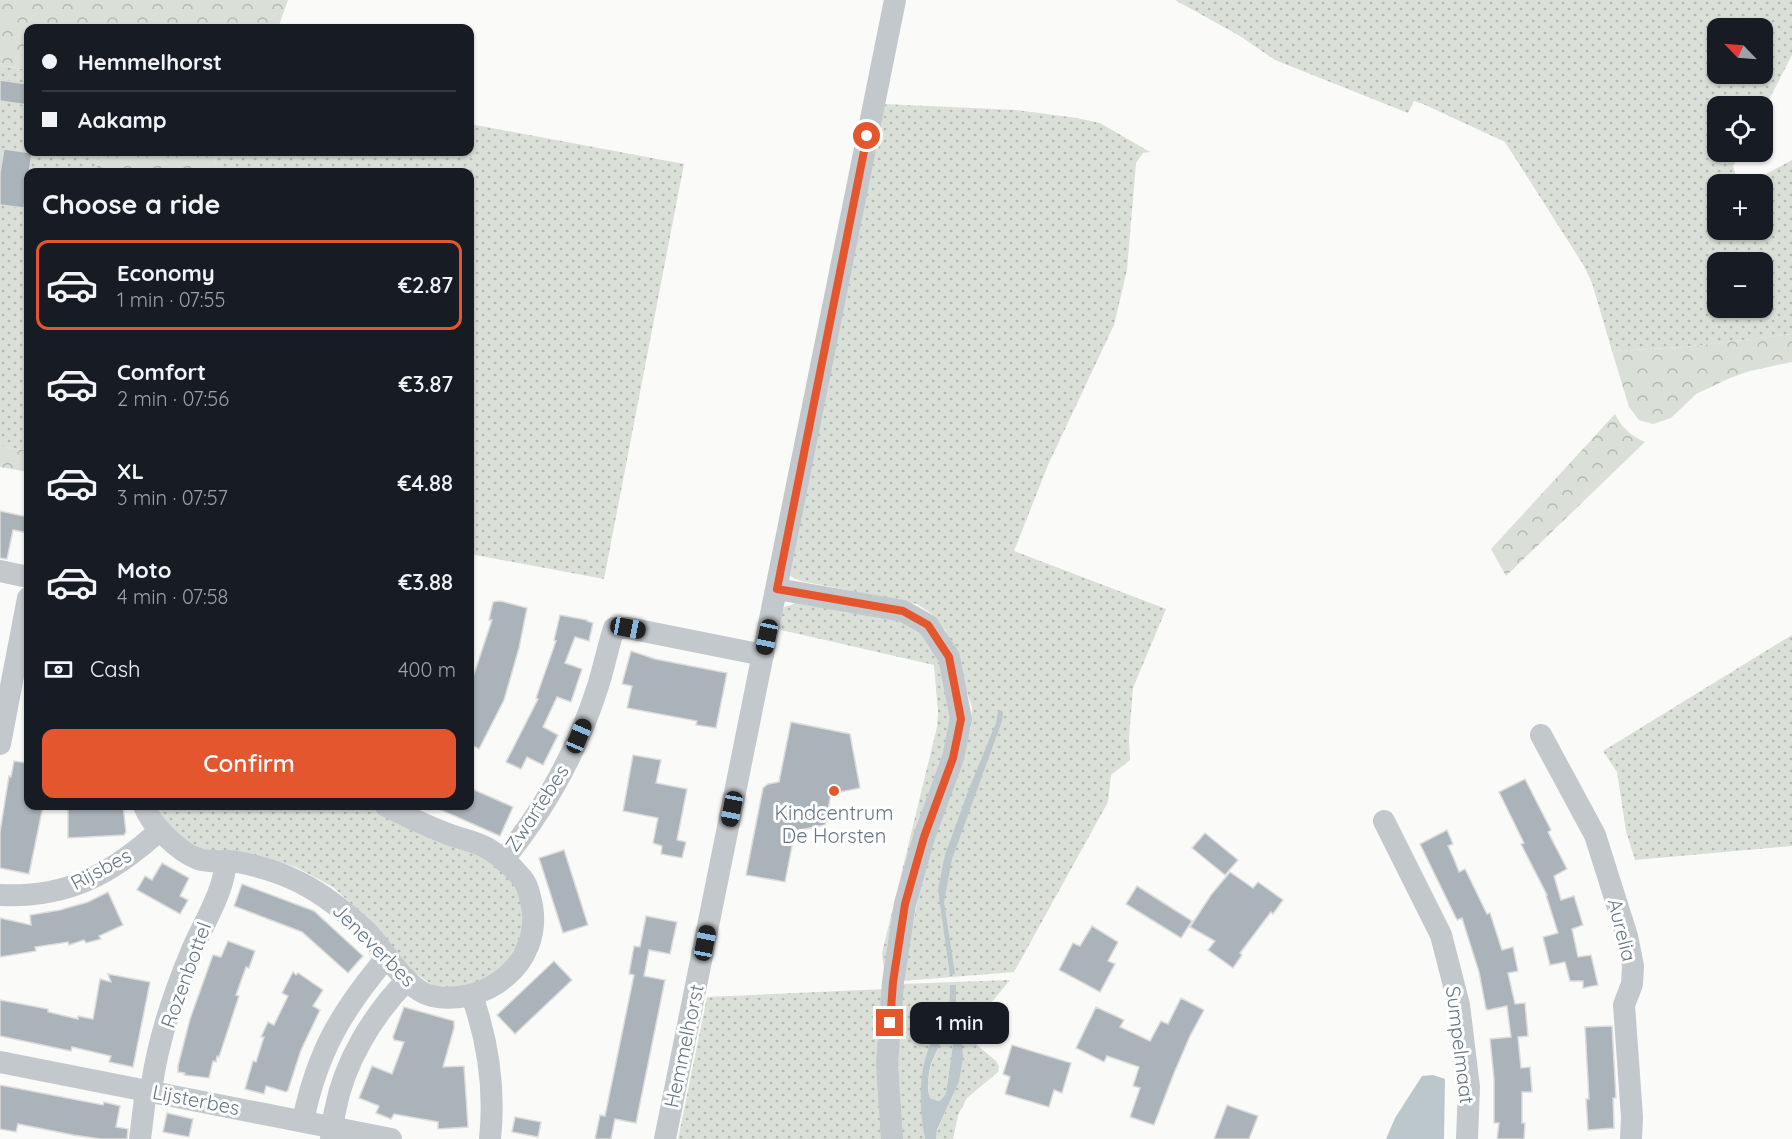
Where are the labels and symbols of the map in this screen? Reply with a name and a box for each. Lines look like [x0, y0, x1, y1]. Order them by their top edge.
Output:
north arrow [1707, 18, 1773, 84]
route start [853, 122, 880, 149]
car [609, 616, 647, 640]
car [754, 618, 780, 656]
car [564, 716, 594, 756]
street label: Zwartebes [499, 760, 574, 856]
marker: Kindcentrum De Horsten [827, 784, 841, 798]
car [720, 790, 744, 828]
place label: Kindcentrum De Horsten [775, 800, 893, 848]
street label: Rijsbes [66, 842, 135, 895]
street label: Aurelia [1603, 896, 1642, 964]
street label: Jeneverbes [327, 898, 421, 992]
street label: Rozenbottel [155, 918, 216, 1031]
car [693, 924, 717, 962]
street label: Hemmelhorst [658, 982, 709, 1110]
street label: Sumpelmaat [1441, 985, 1480, 1105]
callout: 1 min [911, 1002, 1010, 1044]
route end [876, 1009, 903, 1036]
street label: Lijsterbes [150, 1079, 242, 1120]

